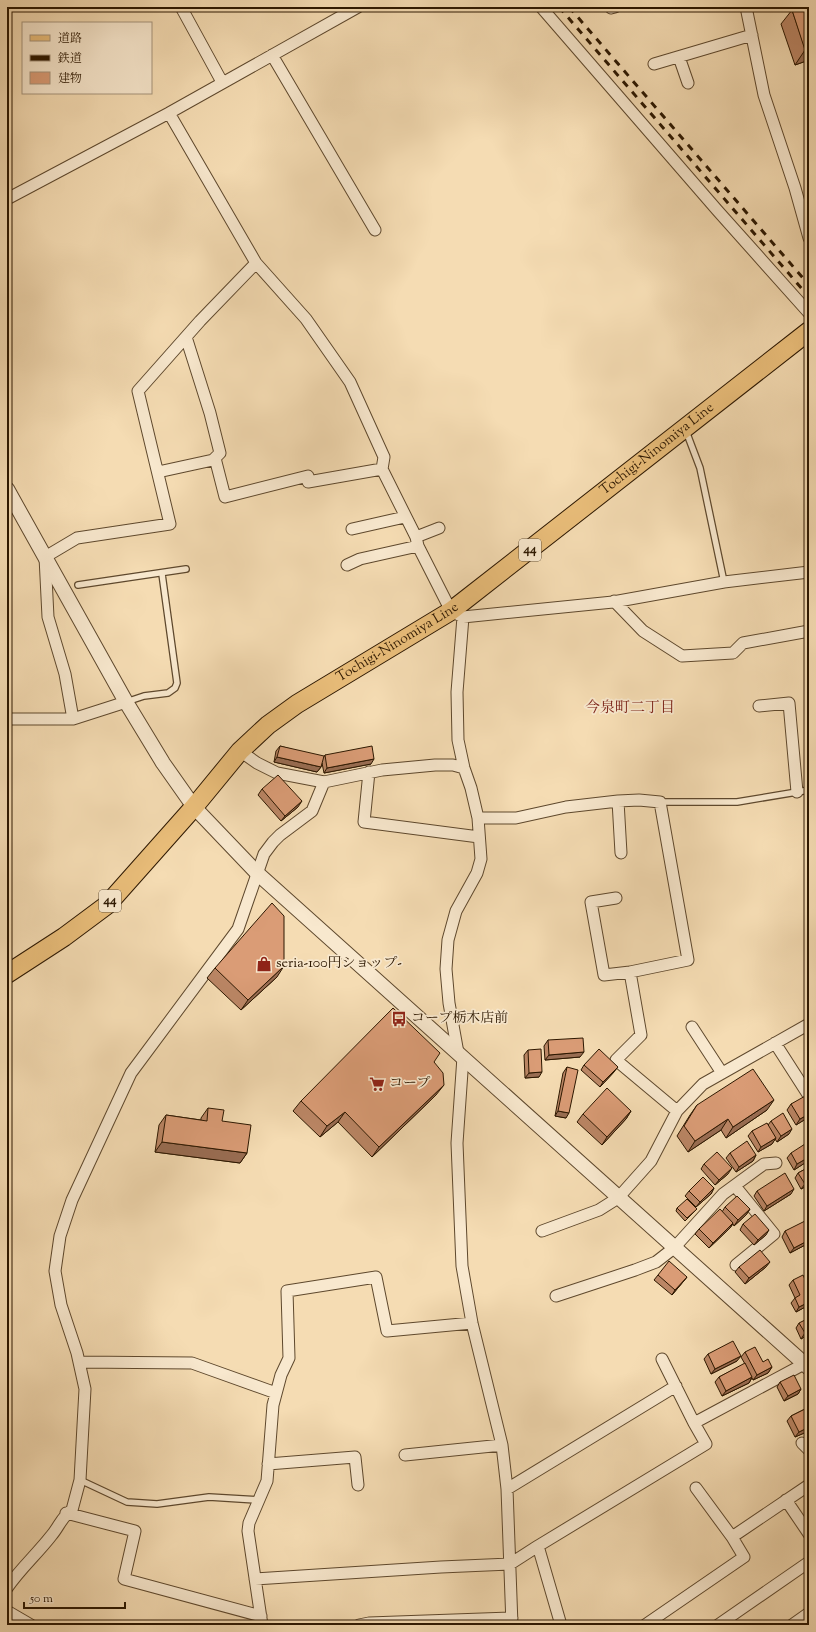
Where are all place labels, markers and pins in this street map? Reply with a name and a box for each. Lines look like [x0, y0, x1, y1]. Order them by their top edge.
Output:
place label: seria-100円ショップ- [276, 954, 402, 974]
shop icon: seria-100円ショップ- [255, 955, 273, 973]
place label: コープ栃木店前 [411, 1009, 508, 1029]
bus stop icon: コープ栃木店前 [390, 1010, 408, 1028]
place label: コープ [389, 1074, 430, 1094]
supermarket icon: コープ [368, 1075, 386, 1093]

